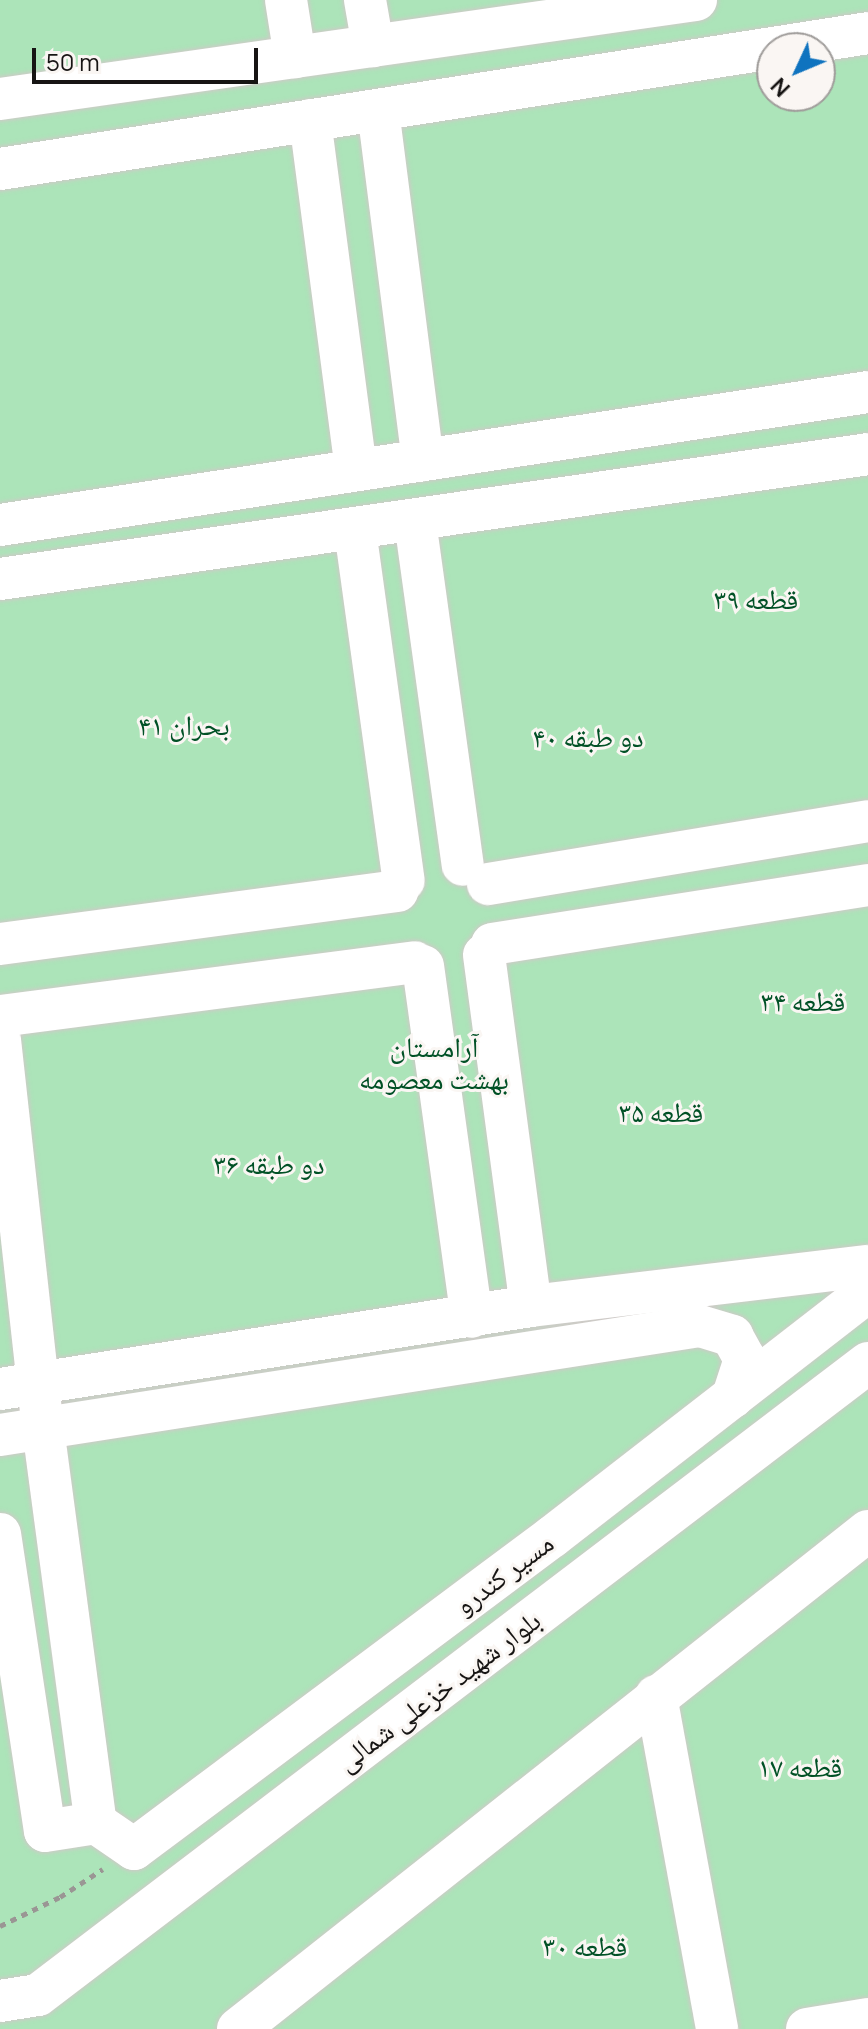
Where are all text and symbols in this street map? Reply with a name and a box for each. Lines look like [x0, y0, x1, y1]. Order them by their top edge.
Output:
scale bar [36, 32, 262, 82]
north arrow [756, 32, 836, 112]
text: 50 m [46, 45, 100, 78]
text: N [764, 71, 796, 103]
park label: قطعه ۳۹ [714, 581, 798, 615]
park label: ۴۱ بحران [138, 707, 230, 741]
park label: ۴۰ دو طبقه [532, 719, 644, 753]
park label: قطعه ۳۴ [761, 983, 845, 1017]
park label: آرامستان بهشت معصومه [359, 1029, 509, 1095]
park label: قطعه ۳۵ [619, 1094, 703, 1128]
park label: ۳۶ دو طبقه [213, 1146, 325, 1180]
street label: مسیر کندرو [447, 1525, 559, 1621]
street label: بلوار شهید خزعلی شمالی [330, 1603, 546, 1777]
park label: قطعه ۱۷ [758, 1749, 842, 1783]
park label: قطعه ۳۰ [543, 1928, 627, 1962]

